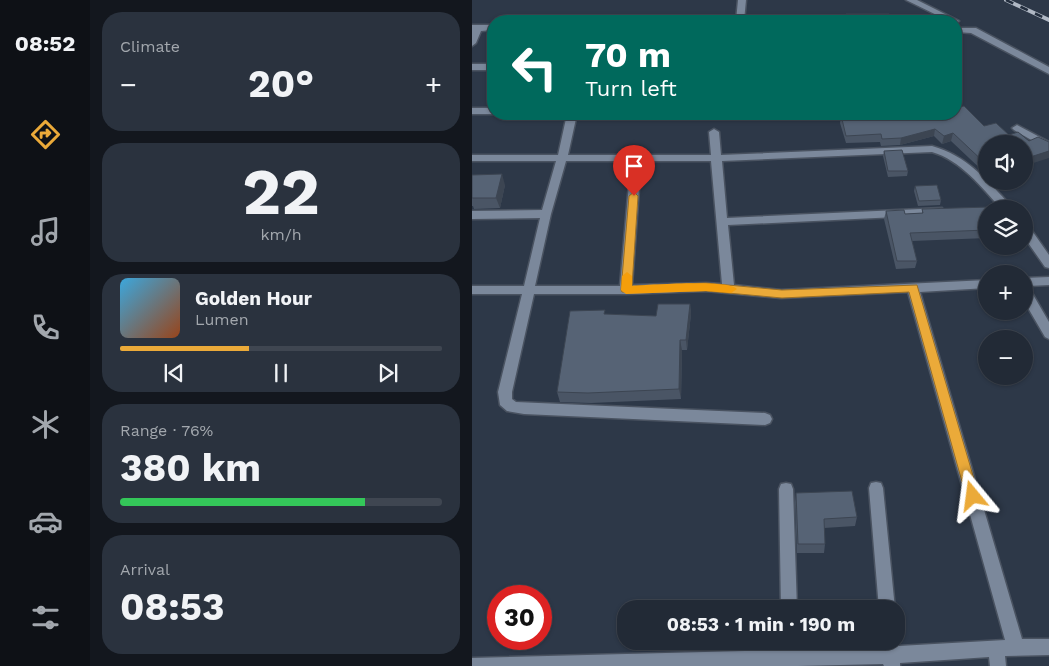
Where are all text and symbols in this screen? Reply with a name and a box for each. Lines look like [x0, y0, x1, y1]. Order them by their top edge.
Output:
text: 08:52 [15, 31, 75, 56]
text: 70 m [585, 34, 671, 76]
icon: left [502, 35, 567, 100]
text: Climate [120, 37, 180, 56]
text: 20° [248, 62, 314, 106]
text: − [120, 68, 137, 101]
text: + [425, 68, 442, 101]
text: Turn left [585, 76, 677, 101]
icon: directions [28, 117, 63, 152]
map controls [978, 135, 1033, 385]
button: sound [978, 135, 1033, 190]
pin [613, 145, 655, 196]
icon: arrive [620, 152, 648, 180]
text: 22 [242, 154, 320, 230]
button: layers [978, 200, 1033, 255]
icon: music [28, 214, 63, 249]
text: km/h [260, 225, 302, 244]
button: + [978, 265, 1033, 320]
text: Golden Hour [195, 287, 312, 310]
icon: phone [28, 310, 63, 345]
text: Lumen [195, 310, 249, 329]
button: − [978, 330, 1033, 385]
icon: previous [160, 359, 188, 387]
icon: pause [267, 359, 295, 387]
icon: next [374, 359, 402, 387]
icon: climate [28, 407, 63, 442]
text: Range · 76% [120, 421, 213, 440]
text: 380 km [120, 446, 261, 490]
position arrow [946, 469, 998, 521]
icon: car [28, 504, 63, 539]
text: Arrival [120, 560, 170, 579]
text: 08:53 [120, 585, 224, 629]
speed limit sign: 30 [487, 585, 552, 650]
icon: filters [28, 600, 63, 635]
text: 08:53 · 1 min · 190 m [667, 613, 855, 636]

